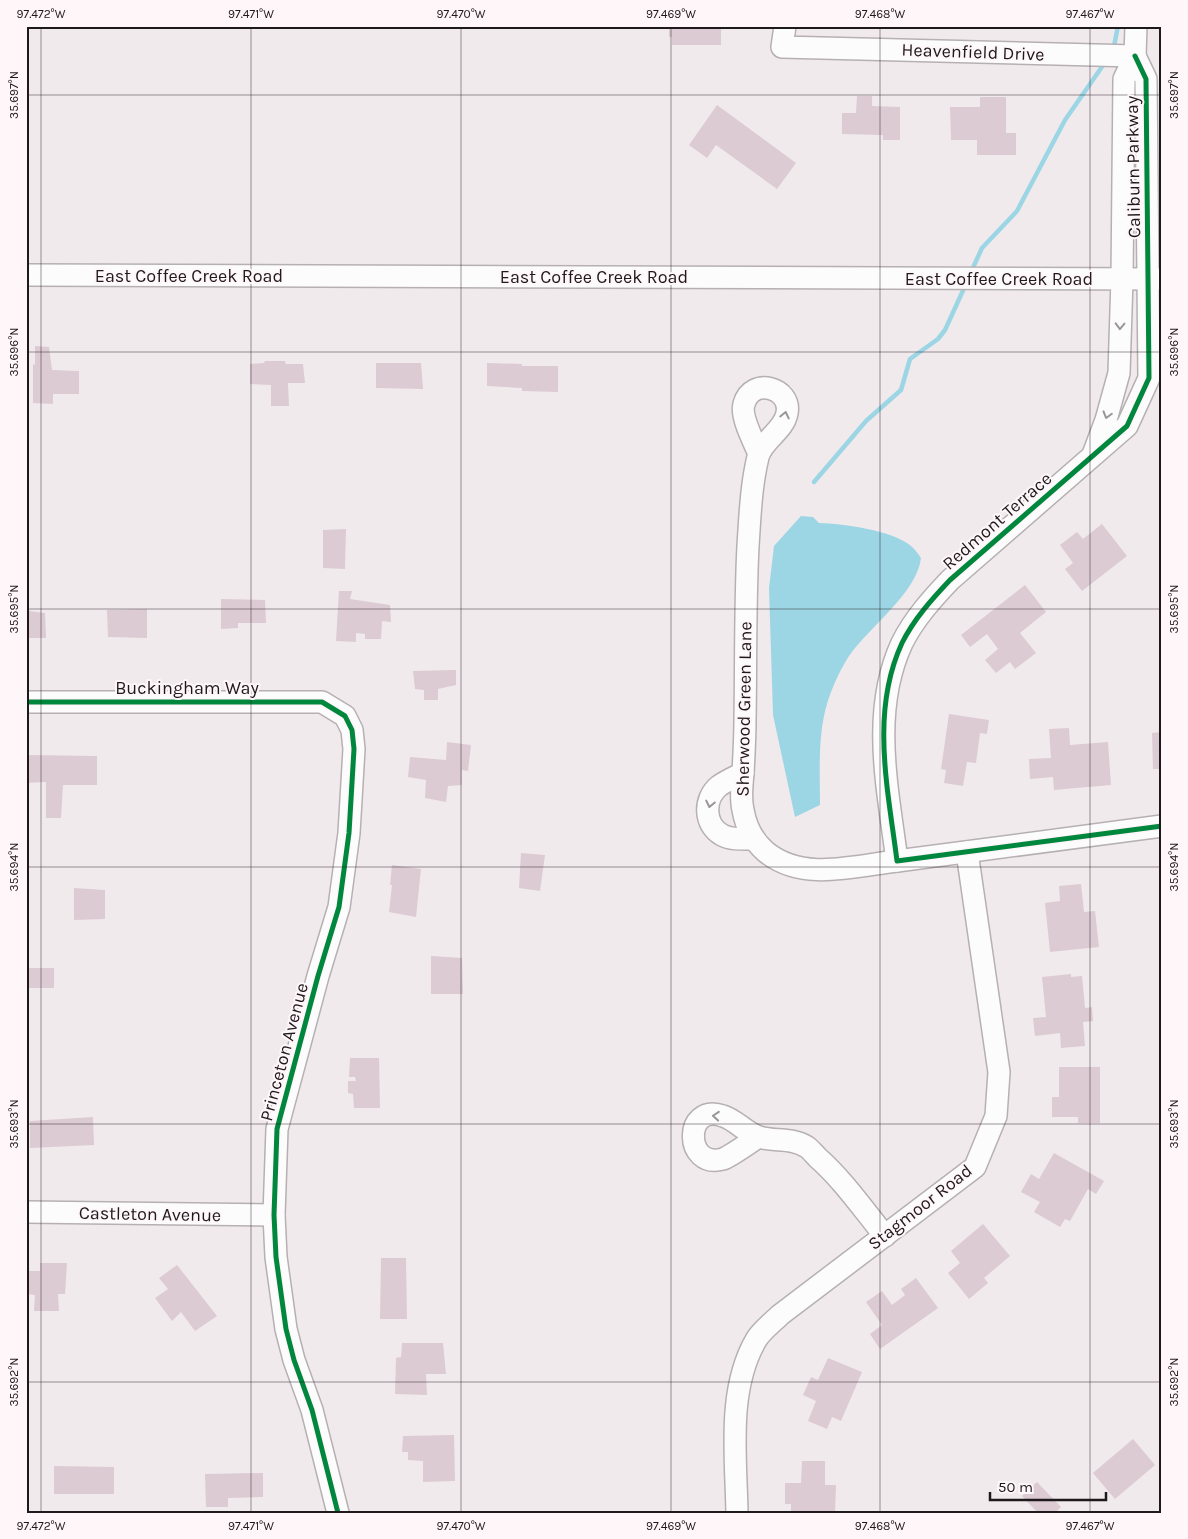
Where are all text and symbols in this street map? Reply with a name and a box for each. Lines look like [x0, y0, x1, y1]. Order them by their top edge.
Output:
text: 97.472°W [17, 7, 66, 21]
text: 97.471°W [228, 7, 274, 21]
text: 97.470°W [436, 7, 486, 21]
text: 97.469°W [646, 7, 696, 21]
text: 97.468°W [855, 7, 906, 21]
text: 97.467°W [1066, 7, 1115, 21]
street label: Heavenfield Drive [901, 39, 1045, 65]
text: 35.697°N [7, 71, 21, 119]
text: 35.697°N [1167, 71, 1181, 119]
street label: Caliburn Parkway [1121, 95, 1145, 238]
street label: East Coffee Creek Road [95, 265, 283, 287]
street label: East Coffee Creek Road [500, 266, 688, 288]
street label: East Coffee Creek Road [905, 268, 1093, 290]
one-way arrow [1115, 322, 1126, 330]
text: 35.696°N [7, 328, 21, 377]
text: 35.696°N [1167, 328, 1181, 377]
one-way arrow [780, 410, 790, 419]
one-way arrow [1103, 410, 1113, 418]
street label: Redmont Terrace [938, 467, 1056, 575]
text: 35.695°N [7, 585, 21, 633]
text: 35.695°N [1167, 585, 1181, 633]
street label: Sherwood Green Lane [731, 621, 757, 797]
street label: Buckingham Way [115, 677, 259, 699]
one-way arrow [705, 800, 715, 809]
text: 35.694°N [7, 843, 21, 891]
text: 35.694°N [1167, 843, 1181, 891]
street label: Princeton Avenue [255, 980, 313, 1124]
text: 35.693°N [7, 1099, 21, 1149]
text: 35.693°N [1167, 1099, 1181, 1149]
one-way arrow [711, 1110, 719, 1121]
street label: Stagmoor Road [863, 1159, 977, 1255]
street label: Castleton Avenue [79, 1202, 221, 1226]
text: 35.692°N [7, 1357, 21, 1407]
text: 35.692°N [1167, 1357, 1181, 1407]
scale bar [990, 1469, 1107, 1501]
text: 50 m [998, 1478, 1033, 1496]
text: 97.472°W [17, 1519, 66, 1533]
text: 97.471°W [228, 1519, 274, 1533]
text: 97.470°W [436, 1519, 486, 1533]
text: 97.469°W [646, 1519, 696, 1533]
text: 97.468°W [855, 1519, 906, 1533]
text: 97.467°W [1066, 1519, 1115, 1533]

